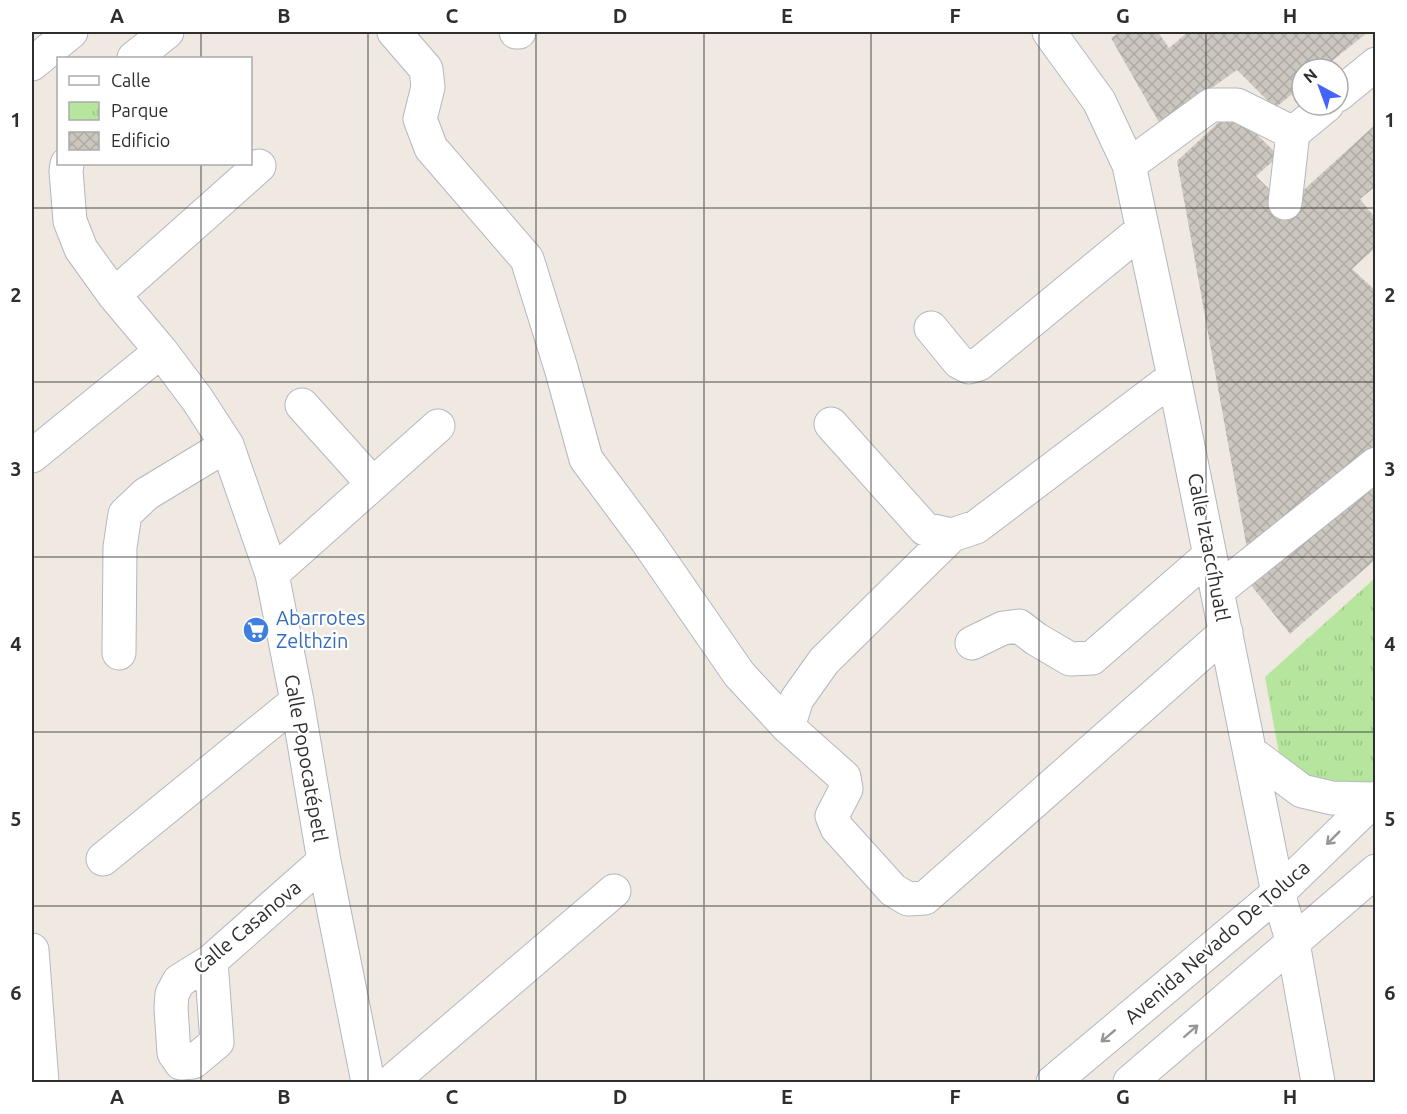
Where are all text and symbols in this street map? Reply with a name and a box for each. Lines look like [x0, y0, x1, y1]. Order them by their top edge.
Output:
text: A [110, 4, 124, 27]
text: B [277, 4, 291, 27]
text: C [446, 4, 459, 27]
text: D [613, 4, 627, 27]
text: E [781, 4, 793, 27]
text: F [949, 4, 961, 27]
text: G [1116, 4, 1130, 27]
text: H [1283, 4, 1297, 27]
legend [57, 57, 252, 165]
north arrow [1290, 57, 1350, 117]
text: N [1300, 65, 1321, 86]
text: Calle [111, 70, 151, 90]
text: Parque [111, 100, 168, 120]
text: 1 [10, 108, 22, 131]
text: 1 [1384, 108, 1396, 131]
text: Edificio [111, 130, 170, 150]
text: 2 [10, 283, 22, 306]
text: 2 [1384, 283, 1396, 306]
text: 3 [10, 457, 22, 480]
text: 3 [1384, 457, 1396, 480]
street label: Calle Iztaccíhuatl [1184, 471, 1235, 623]
place label: Abarrotes Zelthzin [276, 606, 365, 652]
supermarket icon: Abarrotes Zelthzin [241, 615, 271, 645]
text: 4 [10, 632, 22, 655]
text: 4 [1384, 632, 1396, 655]
street label: Calle Popocatépetl [280, 672, 333, 843]
text: 5 [10, 807, 22, 830]
text: 5 [1384, 807, 1396, 830]
one-way arrow [1326, 831, 1341, 845]
street label: Avenida Nevado De Toluca [1120, 855, 1314, 1028]
street label: Calle Casanova [188, 875, 305, 978]
text: 6 [10, 981, 22, 1004]
text: 6 [1384, 981, 1396, 1004]
one-way arrow [1183, 1024, 1198, 1038]
one-way arrow [1101, 1029, 1116, 1043]
text: A [110, 1085, 124, 1108]
text: B [277, 1085, 291, 1108]
text: C [446, 1085, 459, 1108]
text: D [613, 1085, 627, 1108]
text: E [781, 1085, 793, 1108]
text: F [949, 1085, 961, 1108]
text: G [1116, 1085, 1130, 1108]
text: H [1283, 1085, 1297, 1108]

